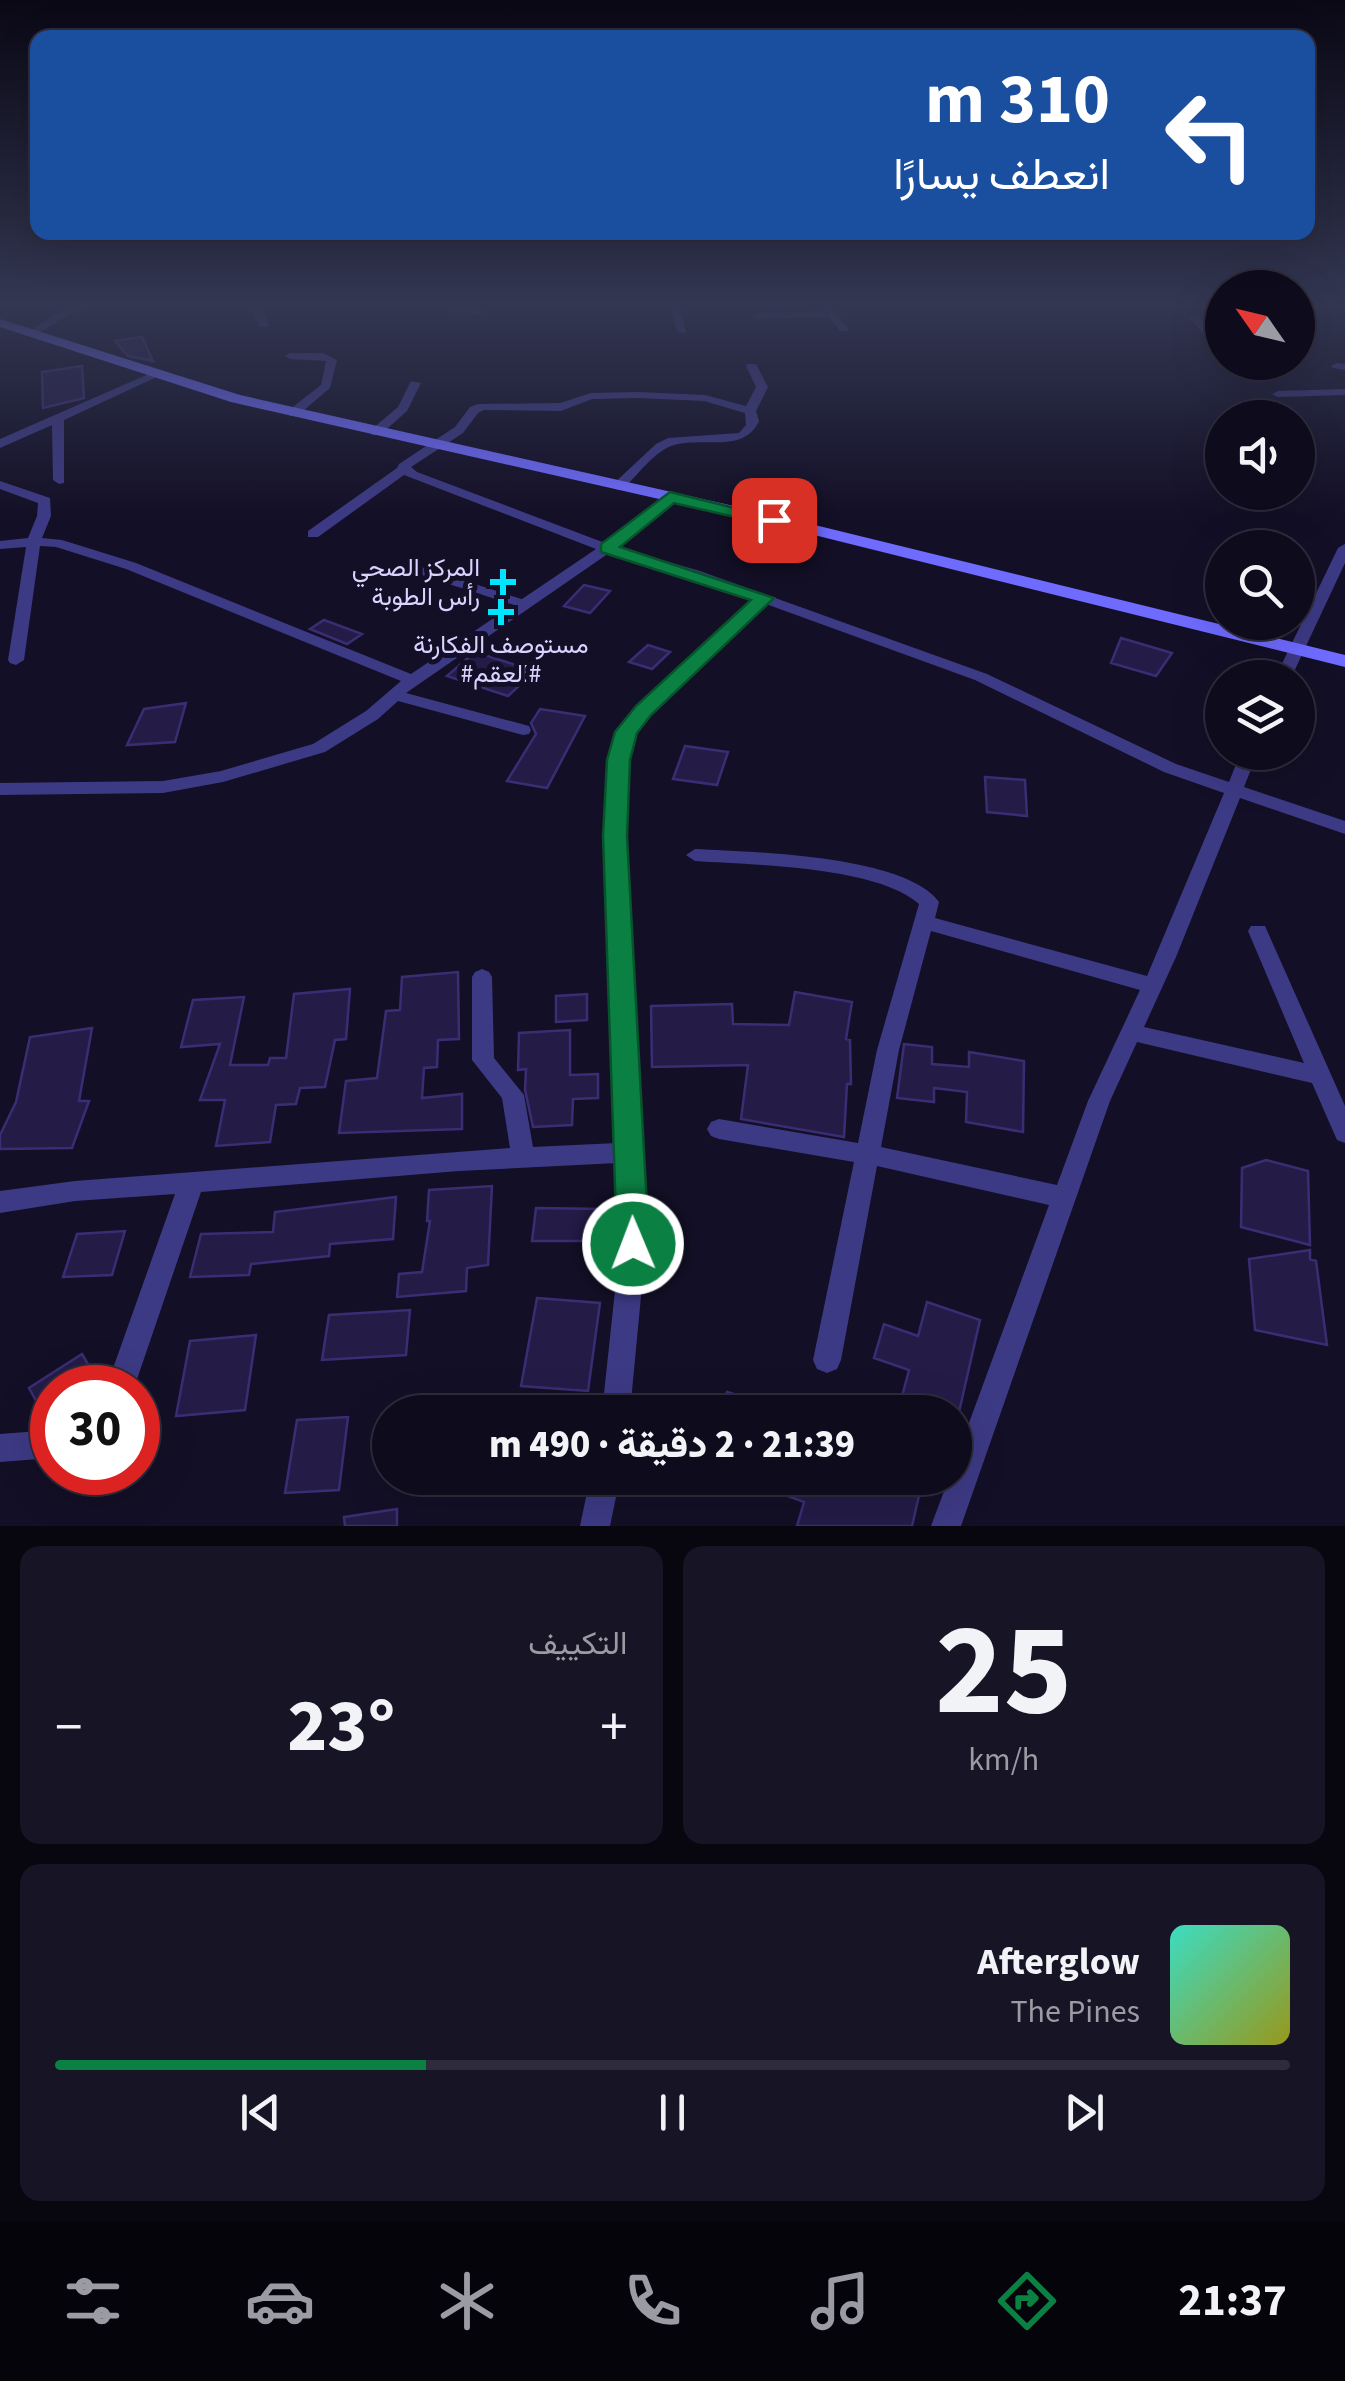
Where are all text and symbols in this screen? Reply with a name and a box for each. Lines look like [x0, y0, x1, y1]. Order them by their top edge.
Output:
text: 310 m [925, 50, 1110, 150]
icon: left [1145, 70, 1275, 200]
text: انعطف يسارًا [893, 143, 1110, 207]
north arrow [1205, 270, 1315, 380]
map controls [1205, 270, 1315, 770]
button: sound [1205, 400, 1315, 510]
pin [732, 478, 817, 563]
icon: arrive [747, 493, 802, 548]
button: search [1205, 530, 1315, 640]
place label: المركز الصحي رأس الطوبة [352, 550, 480, 615]
marker: المركز الصحي رأس الطوبة [490, 569, 516, 595]
marker: مستوصف الفكارنة #العقم# [488, 599, 514, 625]
place label: مستوصف الفكارنة #العقم# [413, 627, 589, 692]
button: layers [1205, 660, 1315, 770]
position arrow [581, 1192, 685, 1296]
speed limit sign: 30 [30, 1365, 160, 1495]
text: 21:39 · 2 دقيقة · 490 m [489, 1418, 855, 1472]
text: 25 [935, 1579, 1072, 1764]
text: التكييف [528, 1621, 628, 1667]
text: 23° [287, 1673, 395, 1780]
text: − [55, 1689, 82, 1767]
text: + [600, 1689, 628, 1767]
text: km/h [968, 1737, 1039, 1783]
text: Afterglow [977, 1935, 1140, 1989]
text: The Pines [1010, 1989, 1140, 2035]
icon: previous [233, 2085, 288, 2140]
icon: pause [645, 2085, 700, 2140]
icon: next [1057, 2085, 1112, 2140]
icon: filters [58, 2266, 128, 2336]
icon: car [245, 2266, 315, 2336]
icon: climate [432, 2266, 502, 2336]
icon: phone [618, 2266, 688, 2336]
icon: music [805, 2266, 875, 2336]
icon: directions [992, 2266, 1062, 2336]
text: 21:37 [1178, 2269, 1287, 2333]

